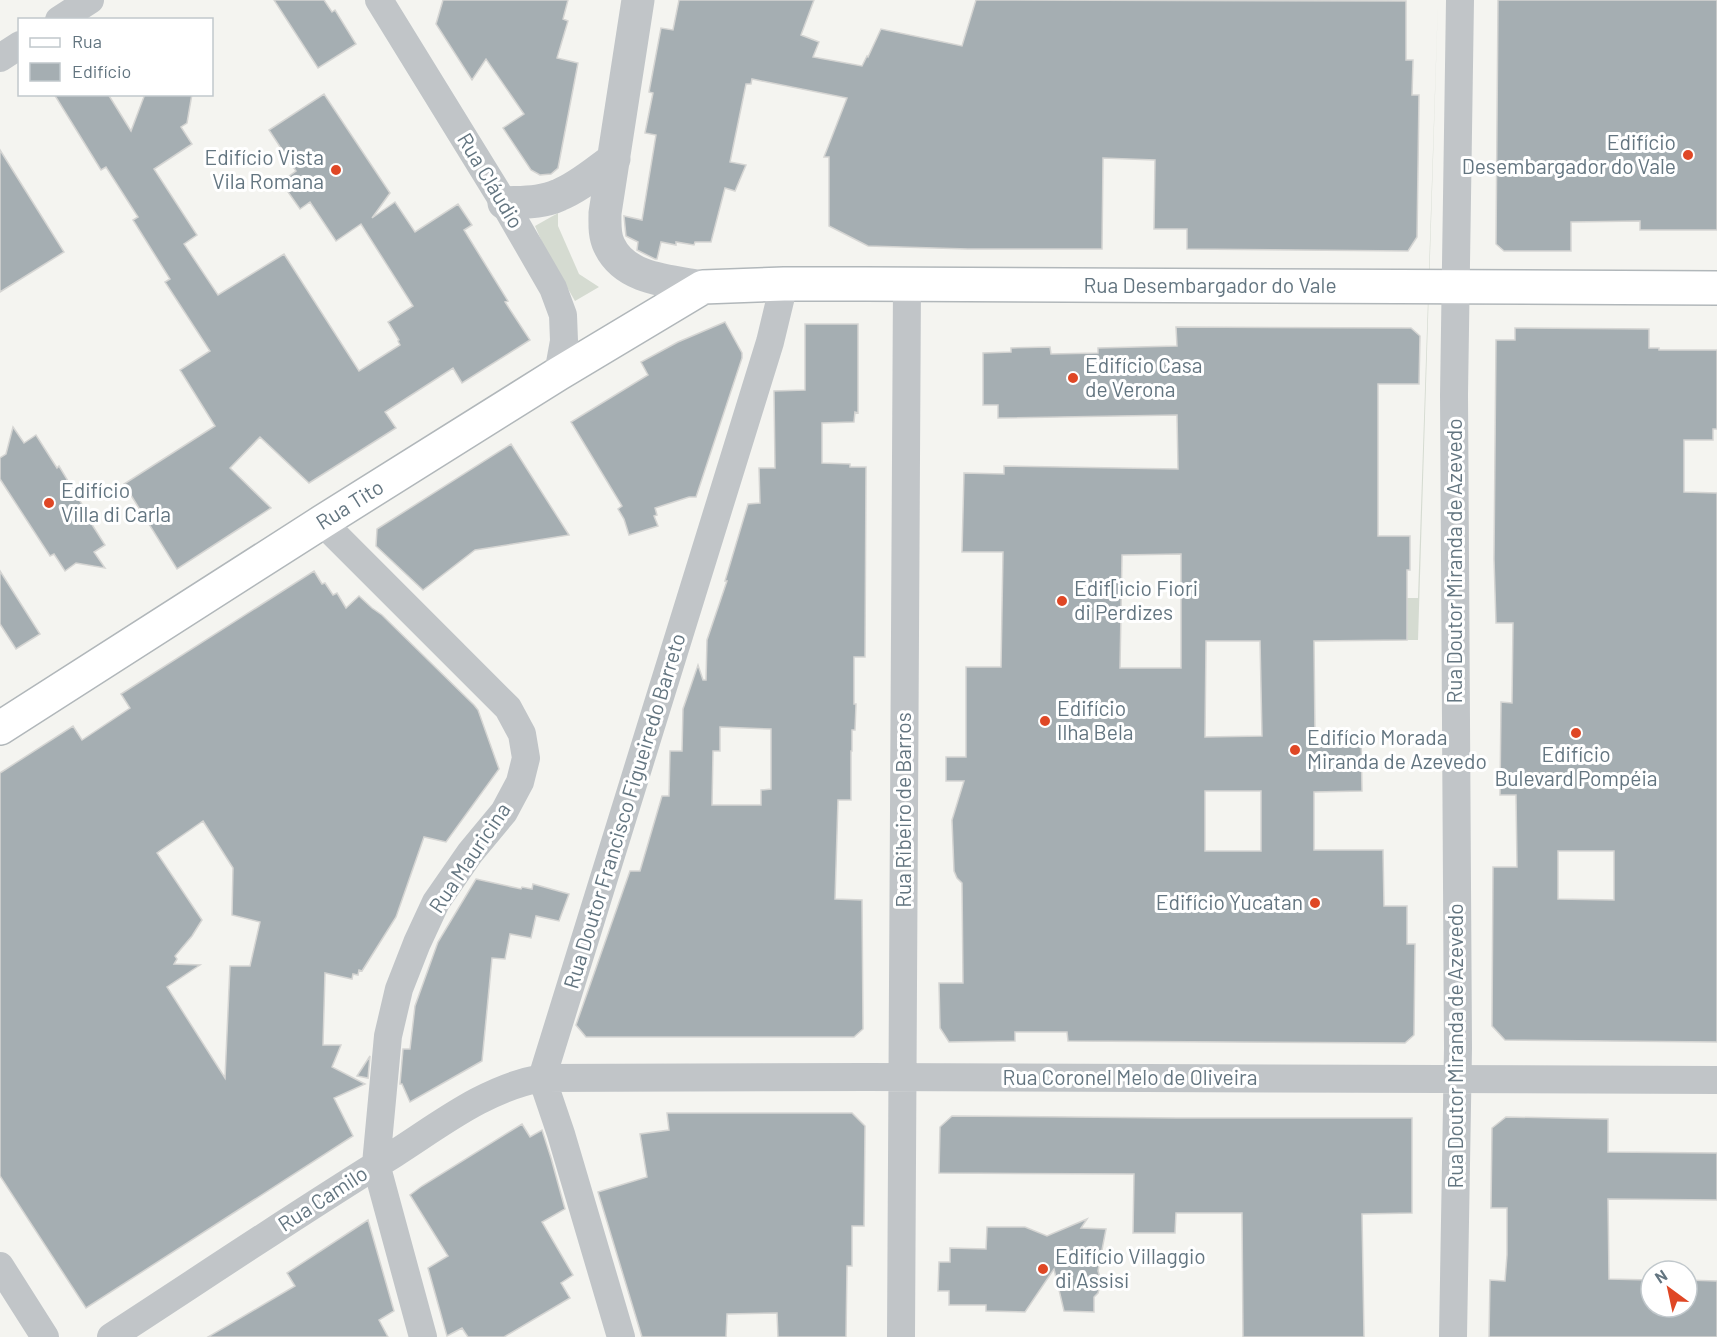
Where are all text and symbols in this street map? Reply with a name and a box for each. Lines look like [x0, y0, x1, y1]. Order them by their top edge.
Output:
legend [18, 18, 213, 96]
text: Rua [72, 30, 102, 52]
text: Edifício [72, 60, 131, 82]
street label: Rua Cláudio [453, 128, 530, 232]
place label: Edifício Desembargador do Vale [1462, 129, 1676, 178]
place label: Edifício Vista Vila Romana [204, 144, 324, 193]
marker: Edifício Desembargador do Vale [1681, 148, 1695, 162]
marker: Edifício Vista Vila Romana [329, 163, 343, 177]
street label: Rua Desembargador do Vale [1083, 272, 1337, 297]
place label: Edifício Casa de Verona [1085, 352, 1203, 401]
marker: Edifício Casa de Verona [1066, 371, 1080, 385]
street label: Rua Doutor Miranda de Azevedo [1441, 418, 1466, 704]
street label: Rua Tito [311, 473, 388, 534]
place label: Edifício Villa di Carla [61, 477, 171, 526]
marker: Edifício Villa di Carla [42, 496, 56, 510]
place label: Edif[icio Fiori di Perdizes [1074, 575, 1198, 624]
marker: Edif[icio Fiori di Perdizes [1055, 594, 1069, 608]
street label: Rua Doutor Francisco Figueiredo Barreto [557, 630, 690, 991]
place label: Edifício Ilha Bela [1057, 695, 1133, 744]
street label: Rua Ribeiro de Barros [890, 712, 915, 908]
marker: Edifício Ilha Bela [1038, 714, 1052, 728]
place label: Edifício Morada Miranda de Azevedo [1307, 724, 1487, 773]
marker: Edifício Bulevard Pompéia [1569, 726, 1583, 740]
place label: Edifício Bulevard Pompéia [1494, 741, 1658, 790]
marker: Edifício Morada Miranda de Azevedo [1288, 743, 1302, 757]
street label: Rua Mauricina [423, 797, 515, 917]
place label: Edifício Yucatan [1156, 889, 1303, 914]
marker: Edifício Yucatan [1308, 896, 1322, 910]
street label: Rua Doutor Miranda de Azevedo [1442, 903, 1467, 1189]
street label: Rua Coronel Melo de Oliveira [1003, 1064, 1257, 1089]
street label: Rua Camilo [273, 1160, 372, 1236]
place label: Edifício Villaggio di Assisi [1055, 1243, 1206, 1292]
north arrow [1639, 1259, 1699, 1319]
marker: Edifício Villaggio di Assisi [1036, 1262, 1050, 1276]
text: N [1651, 1265, 1670, 1287]

